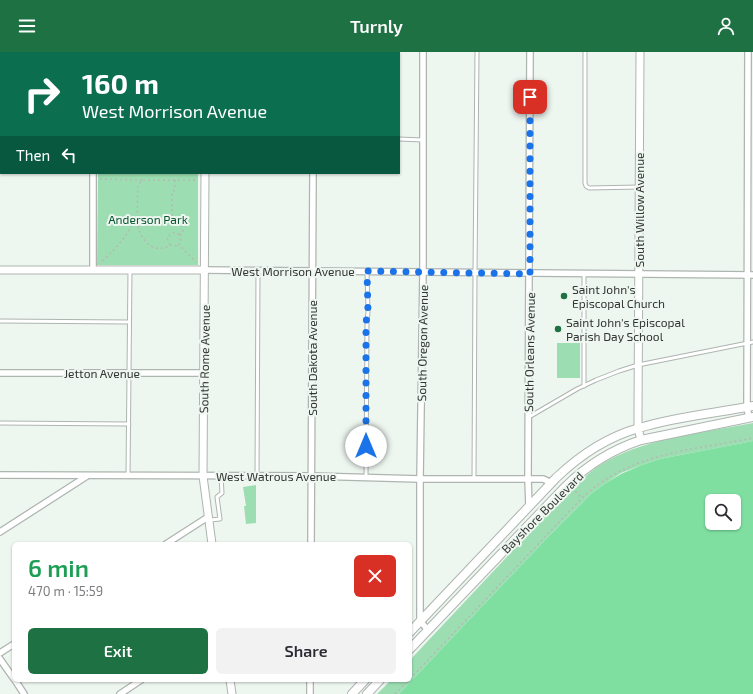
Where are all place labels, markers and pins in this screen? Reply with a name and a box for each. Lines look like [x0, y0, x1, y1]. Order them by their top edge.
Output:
pin [513, 80, 547, 114]
place label: Saint John's Episcopal Church [572, 282, 665, 310]
marker: Saint John's Episcopal Church [559, 291, 569, 301]
place label: Saint John's Episcopal Parish Day School [566, 315, 685, 343]
marker: Saint John's Episcopal Parish Day School [553, 324, 563, 334]

